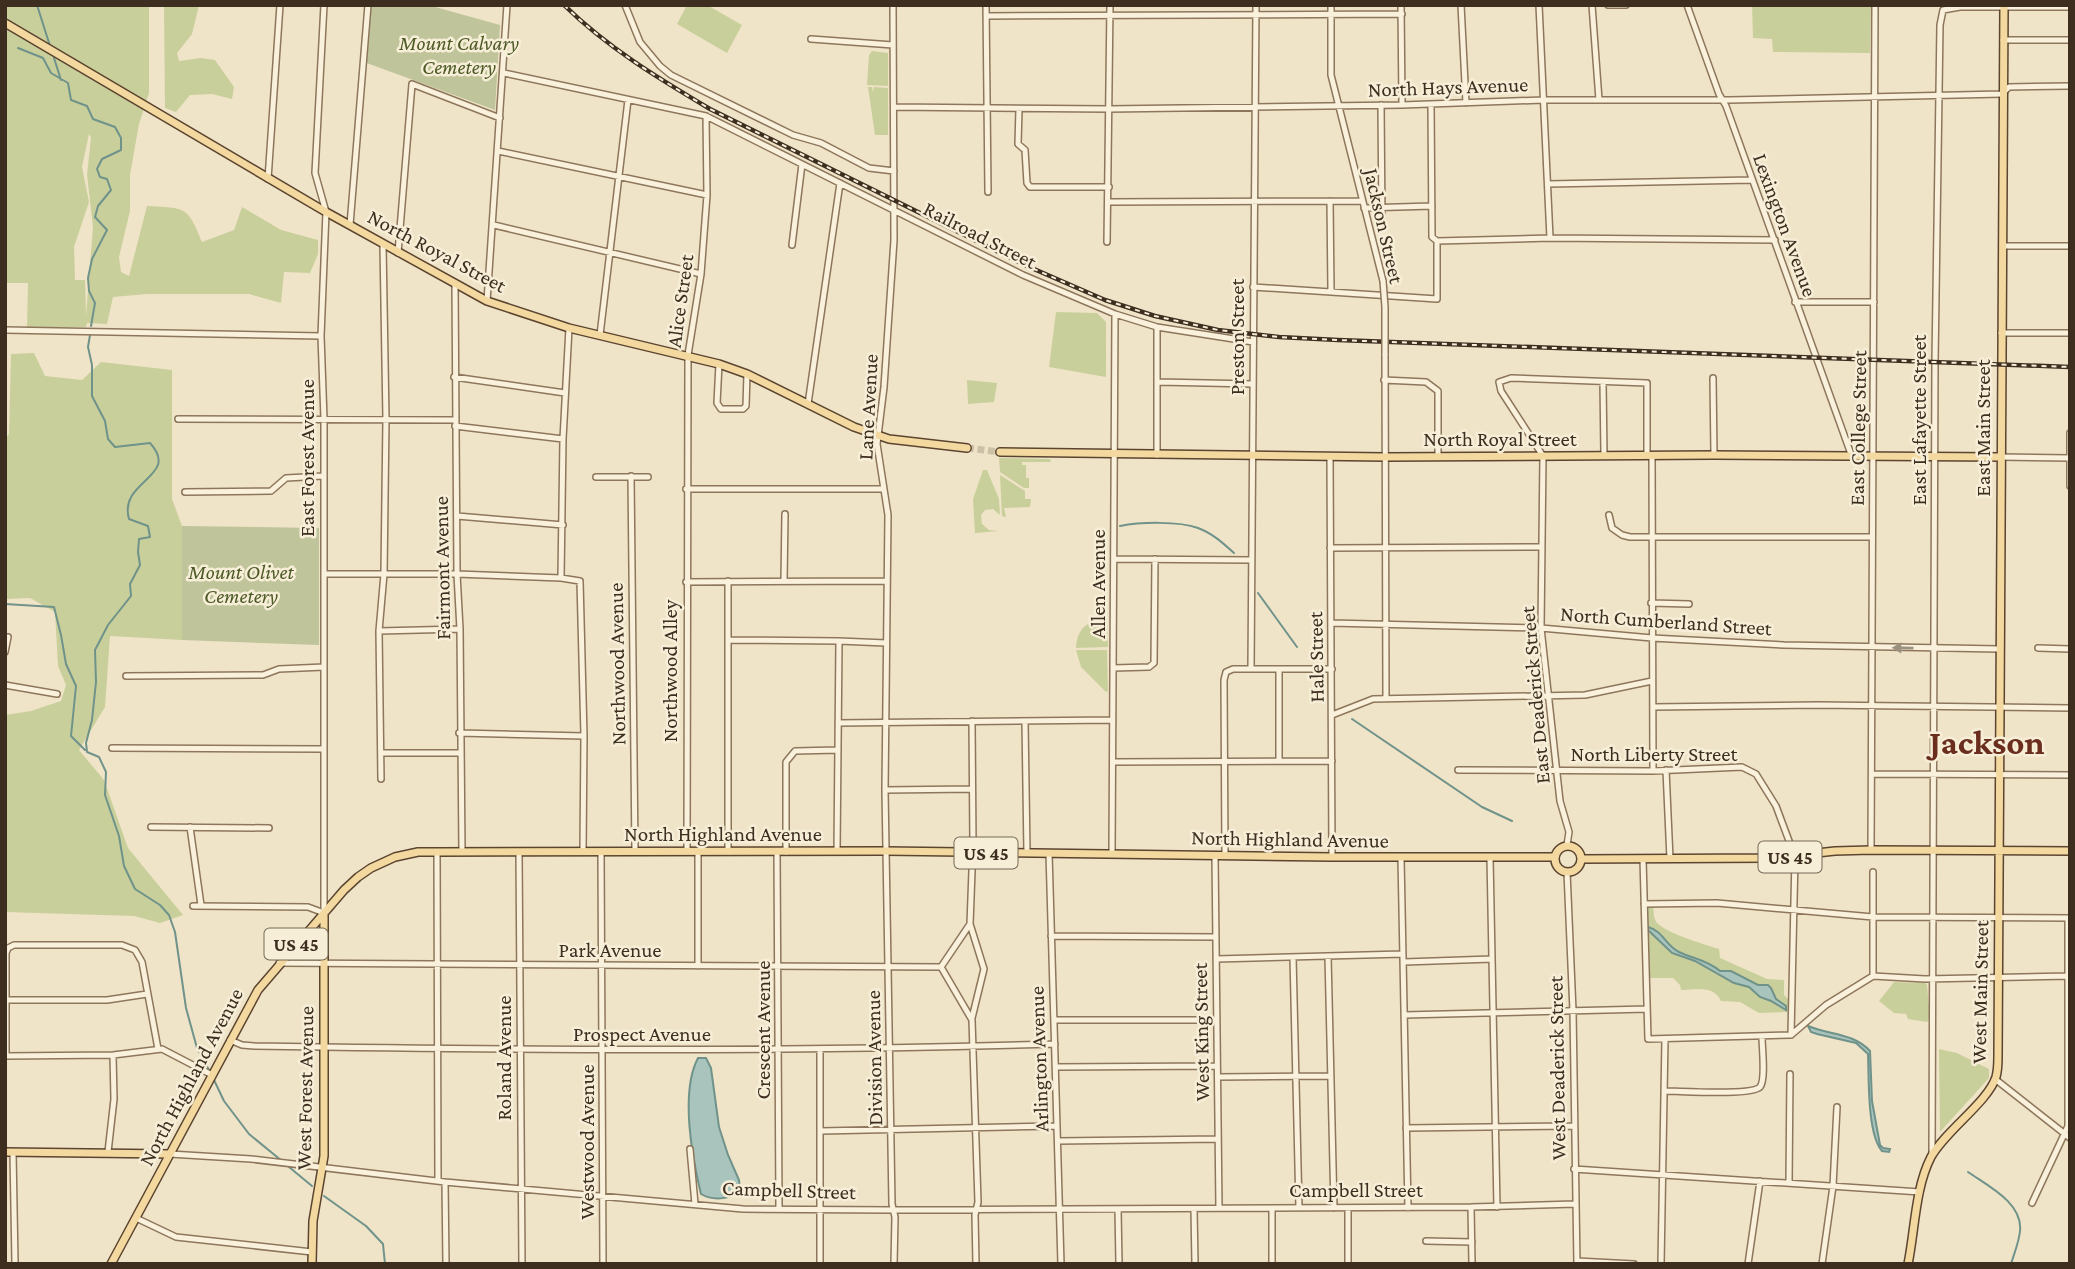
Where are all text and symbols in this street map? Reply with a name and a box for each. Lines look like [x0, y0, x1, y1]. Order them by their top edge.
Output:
park label: Mount Calvary Cemetery [398, 31, 519, 79]
street label: North Hays Avenue [1367, 72, 1529, 102]
street label: Lexington Avenue [1748, 150, 1822, 300]
street label: Jackson Street [1359, 164, 1409, 287]
street label: Railroad Street [920, 196, 1041, 274]
street label: North Royal Street [364, 204, 511, 298]
street label: Alice Street [662, 252, 699, 349]
street label: Preston Street [1225, 278, 1249, 395]
street label: East Lafayette Street [1907, 333, 1931, 506]
street label: East College Street [1845, 349, 1871, 506]
street label: Lane Avenue [853, 353, 883, 461]
street label: East Main Street [1971, 358, 1995, 497]
street label: East Forest Avenue [295, 379, 319, 537]
street label: North Royal Street [1423, 427, 1578, 451]
street label: Fairmont Avenue [429, 496, 455, 640]
street label: Allen Avenue [1086, 529, 1110, 639]
park label: Mount Olivet Cemetery [187, 560, 294, 608]
street label: Northwood Avenue [604, 582, 630, 746]
street label: Northwood Alley [658, 599, 682, 742]
street label: North Cumberland Street [1559, 602, 1774, 640]
street label: East Deaderick Street [1515, 604, 1555, 785]
street label: Hale Street [1303, 610, 1329, 703]
one-way arrow [1892, 642, 1914, 654]
district label: Jackson [1925, 723, 2045, 762]
street label: North Liberty Street [1571, 742, 1738, 766]
street label: North Highland Avenue [624, 822, 822, 846]
street label: North Highland Avenue [1191, 825, 1389, 853]
road number: US 45 [954, 838, 1018, 868]
road number: US 45 [1758, 842, 1822, 872]
street label: West Main Street [1967, 919, 1993, 1064]
road number: US 45 [264, 928, 328, 960]
street label: Park Avenue [558, 938, 662, 962]
street label: Crescent Avenue [751, 961, 775, 1099]
street label: West King Street [1188, 961, 1214, 1102]
street label: West Deaderick Street [1543, 974, 1571, 1161]
street label: North Highland Avenue [134, 984, 248, 1170]
street label: Arlington Avenue [1024, 986, 1054, 1132]
street label: Division Avenue [861, 990, 887, 1126]
street label: Roland Avenue [492, 995, 516, 1121]
street label: West Forest Avenue [292, 1006, 318, 1170]
street label: Prospect Avenue [573, 1022, 711, 1046]
street label: Westwood Avenue [575, 1064, 599, 1220]
street label: Campbell Street [722, 1176, 857, 1204]
street label: Campbell Street [1289, 1178, 1424, 1202]

